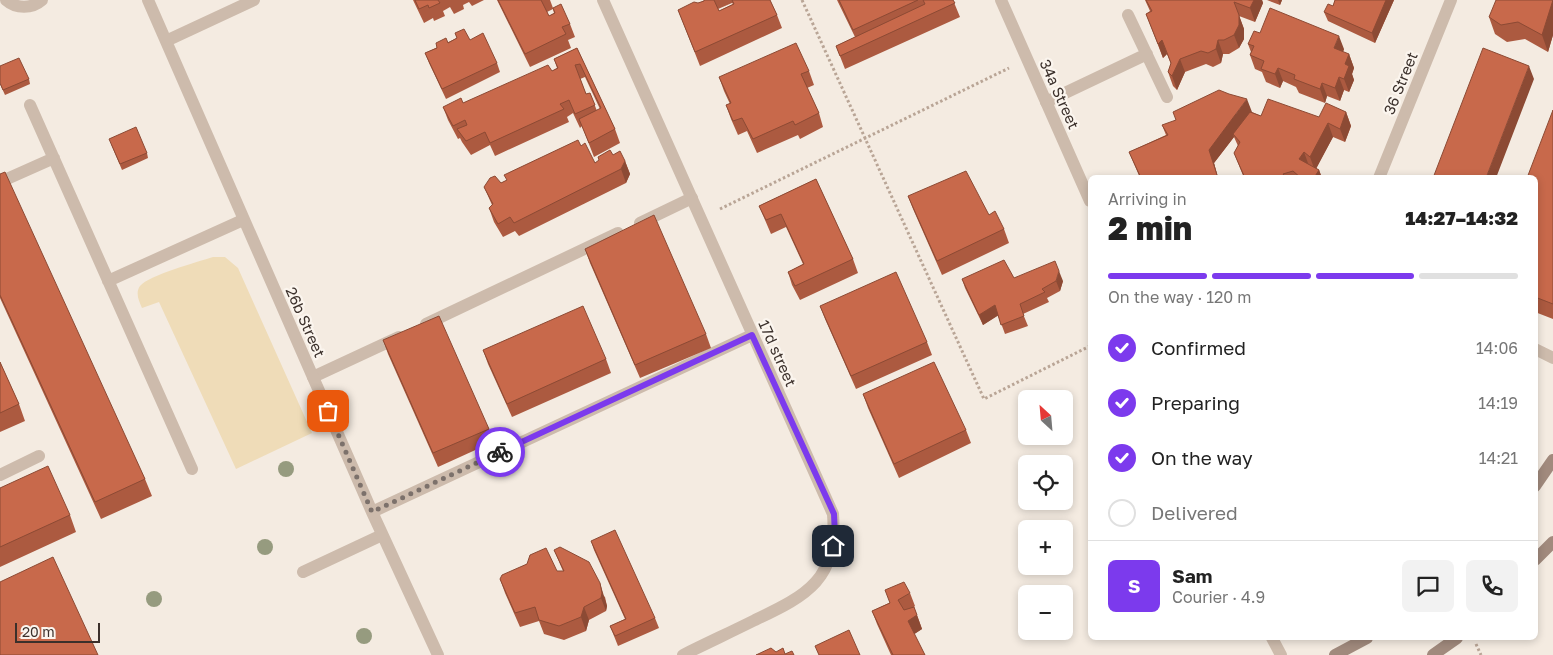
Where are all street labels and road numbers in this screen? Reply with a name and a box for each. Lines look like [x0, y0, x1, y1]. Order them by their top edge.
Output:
street label: 36 Street [1379, 49, 1421, 117]
street label: 34a Street [1037, 56, 1083, 132]
street label: 26b Street [282, 284, 330, 360]
street label: 17d street [755, 317, 801, 389]

